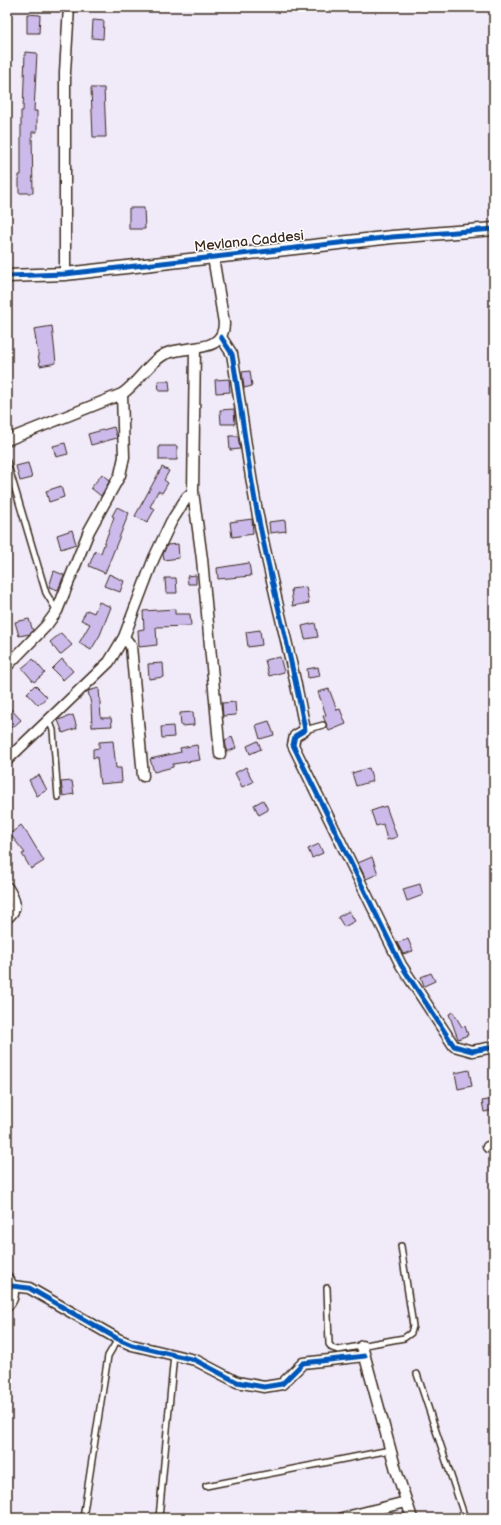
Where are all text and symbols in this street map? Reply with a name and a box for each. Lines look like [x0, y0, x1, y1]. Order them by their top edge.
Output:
street label: Mevlana Caddesi [193, 227, 305, 255]

